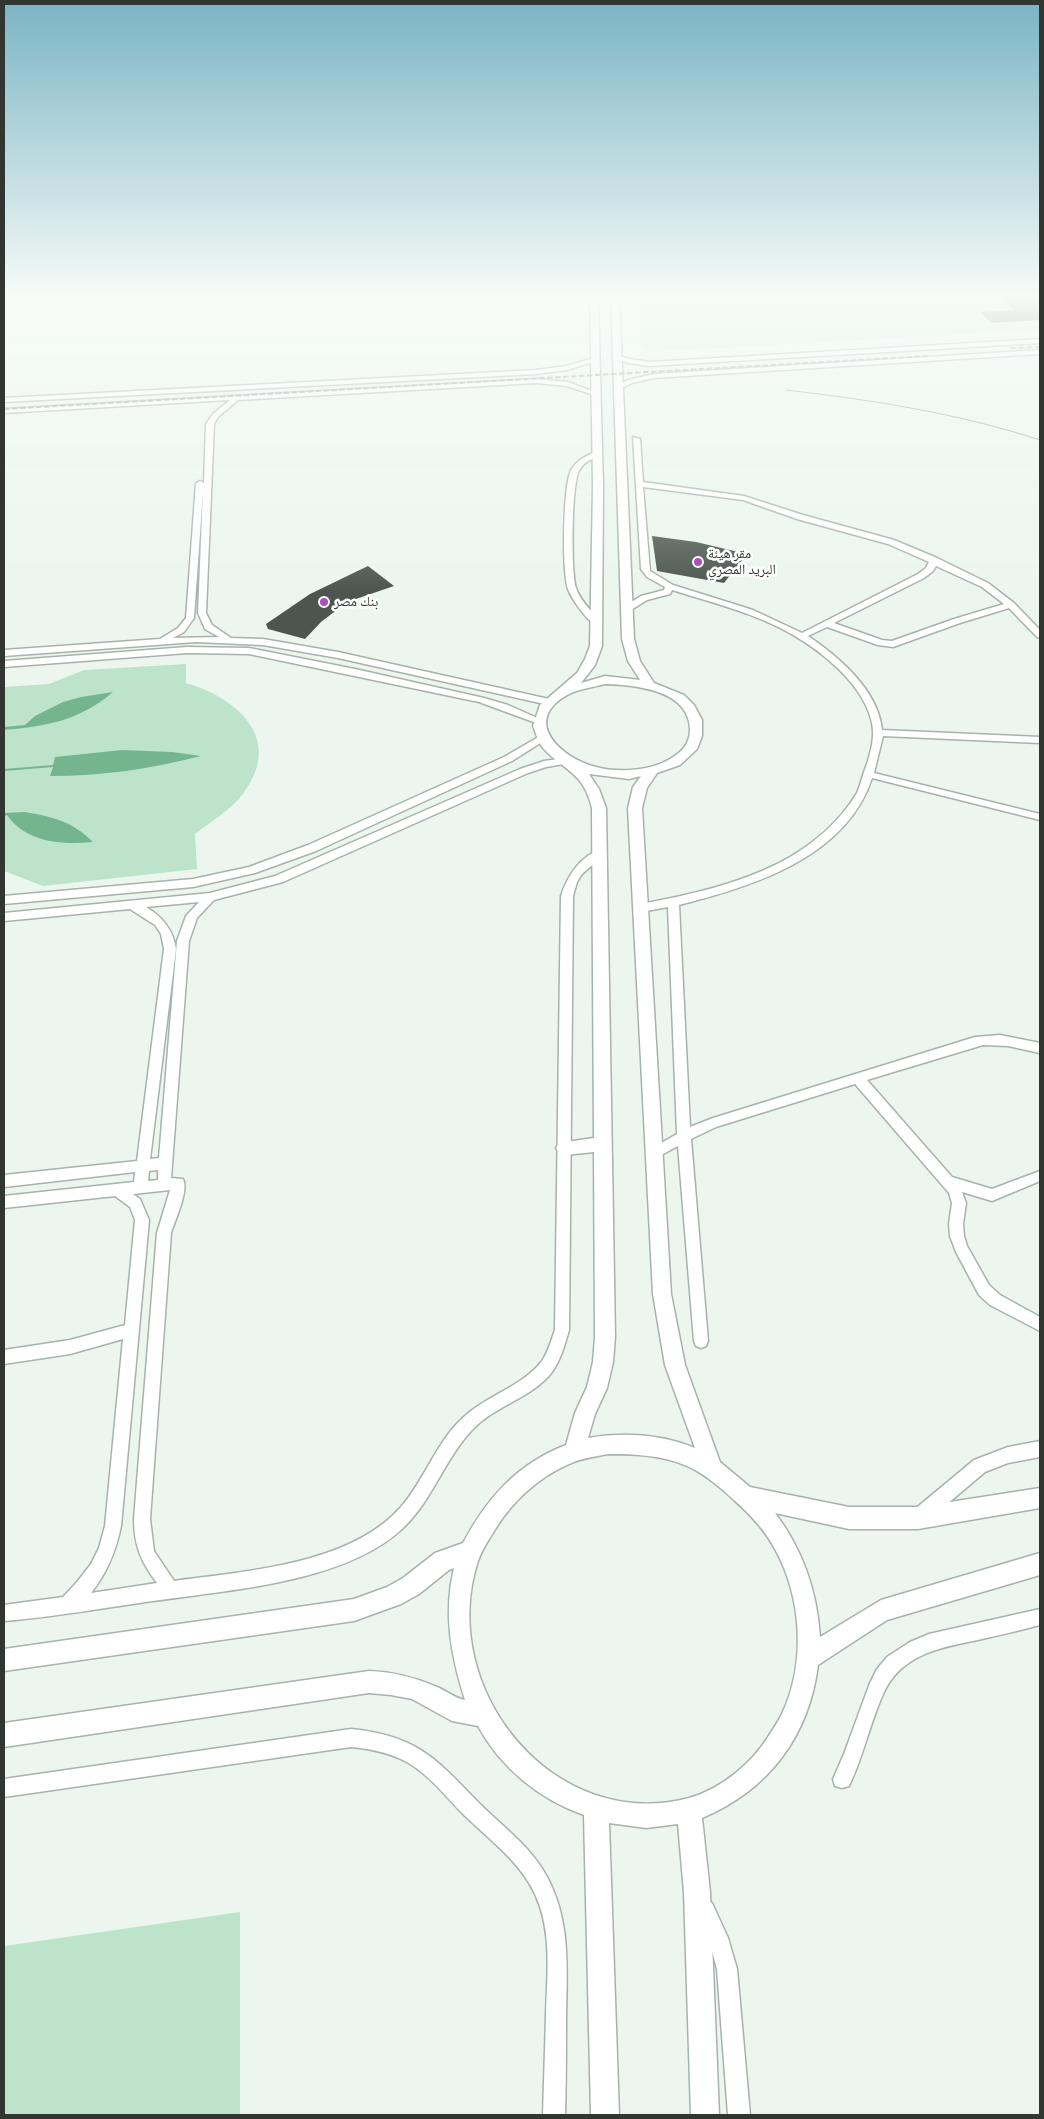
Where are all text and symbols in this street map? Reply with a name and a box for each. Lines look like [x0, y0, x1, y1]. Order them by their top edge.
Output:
place label: مقر هيئة البريد المصري [708, 546, 776, 578]
marker: مقر هيئة البريد المصري [692, 556, 704, 568]
place label: بنك مصر [334, 594, 378, 610]
marker: بنك مصر [318, 596, 330, 608]

